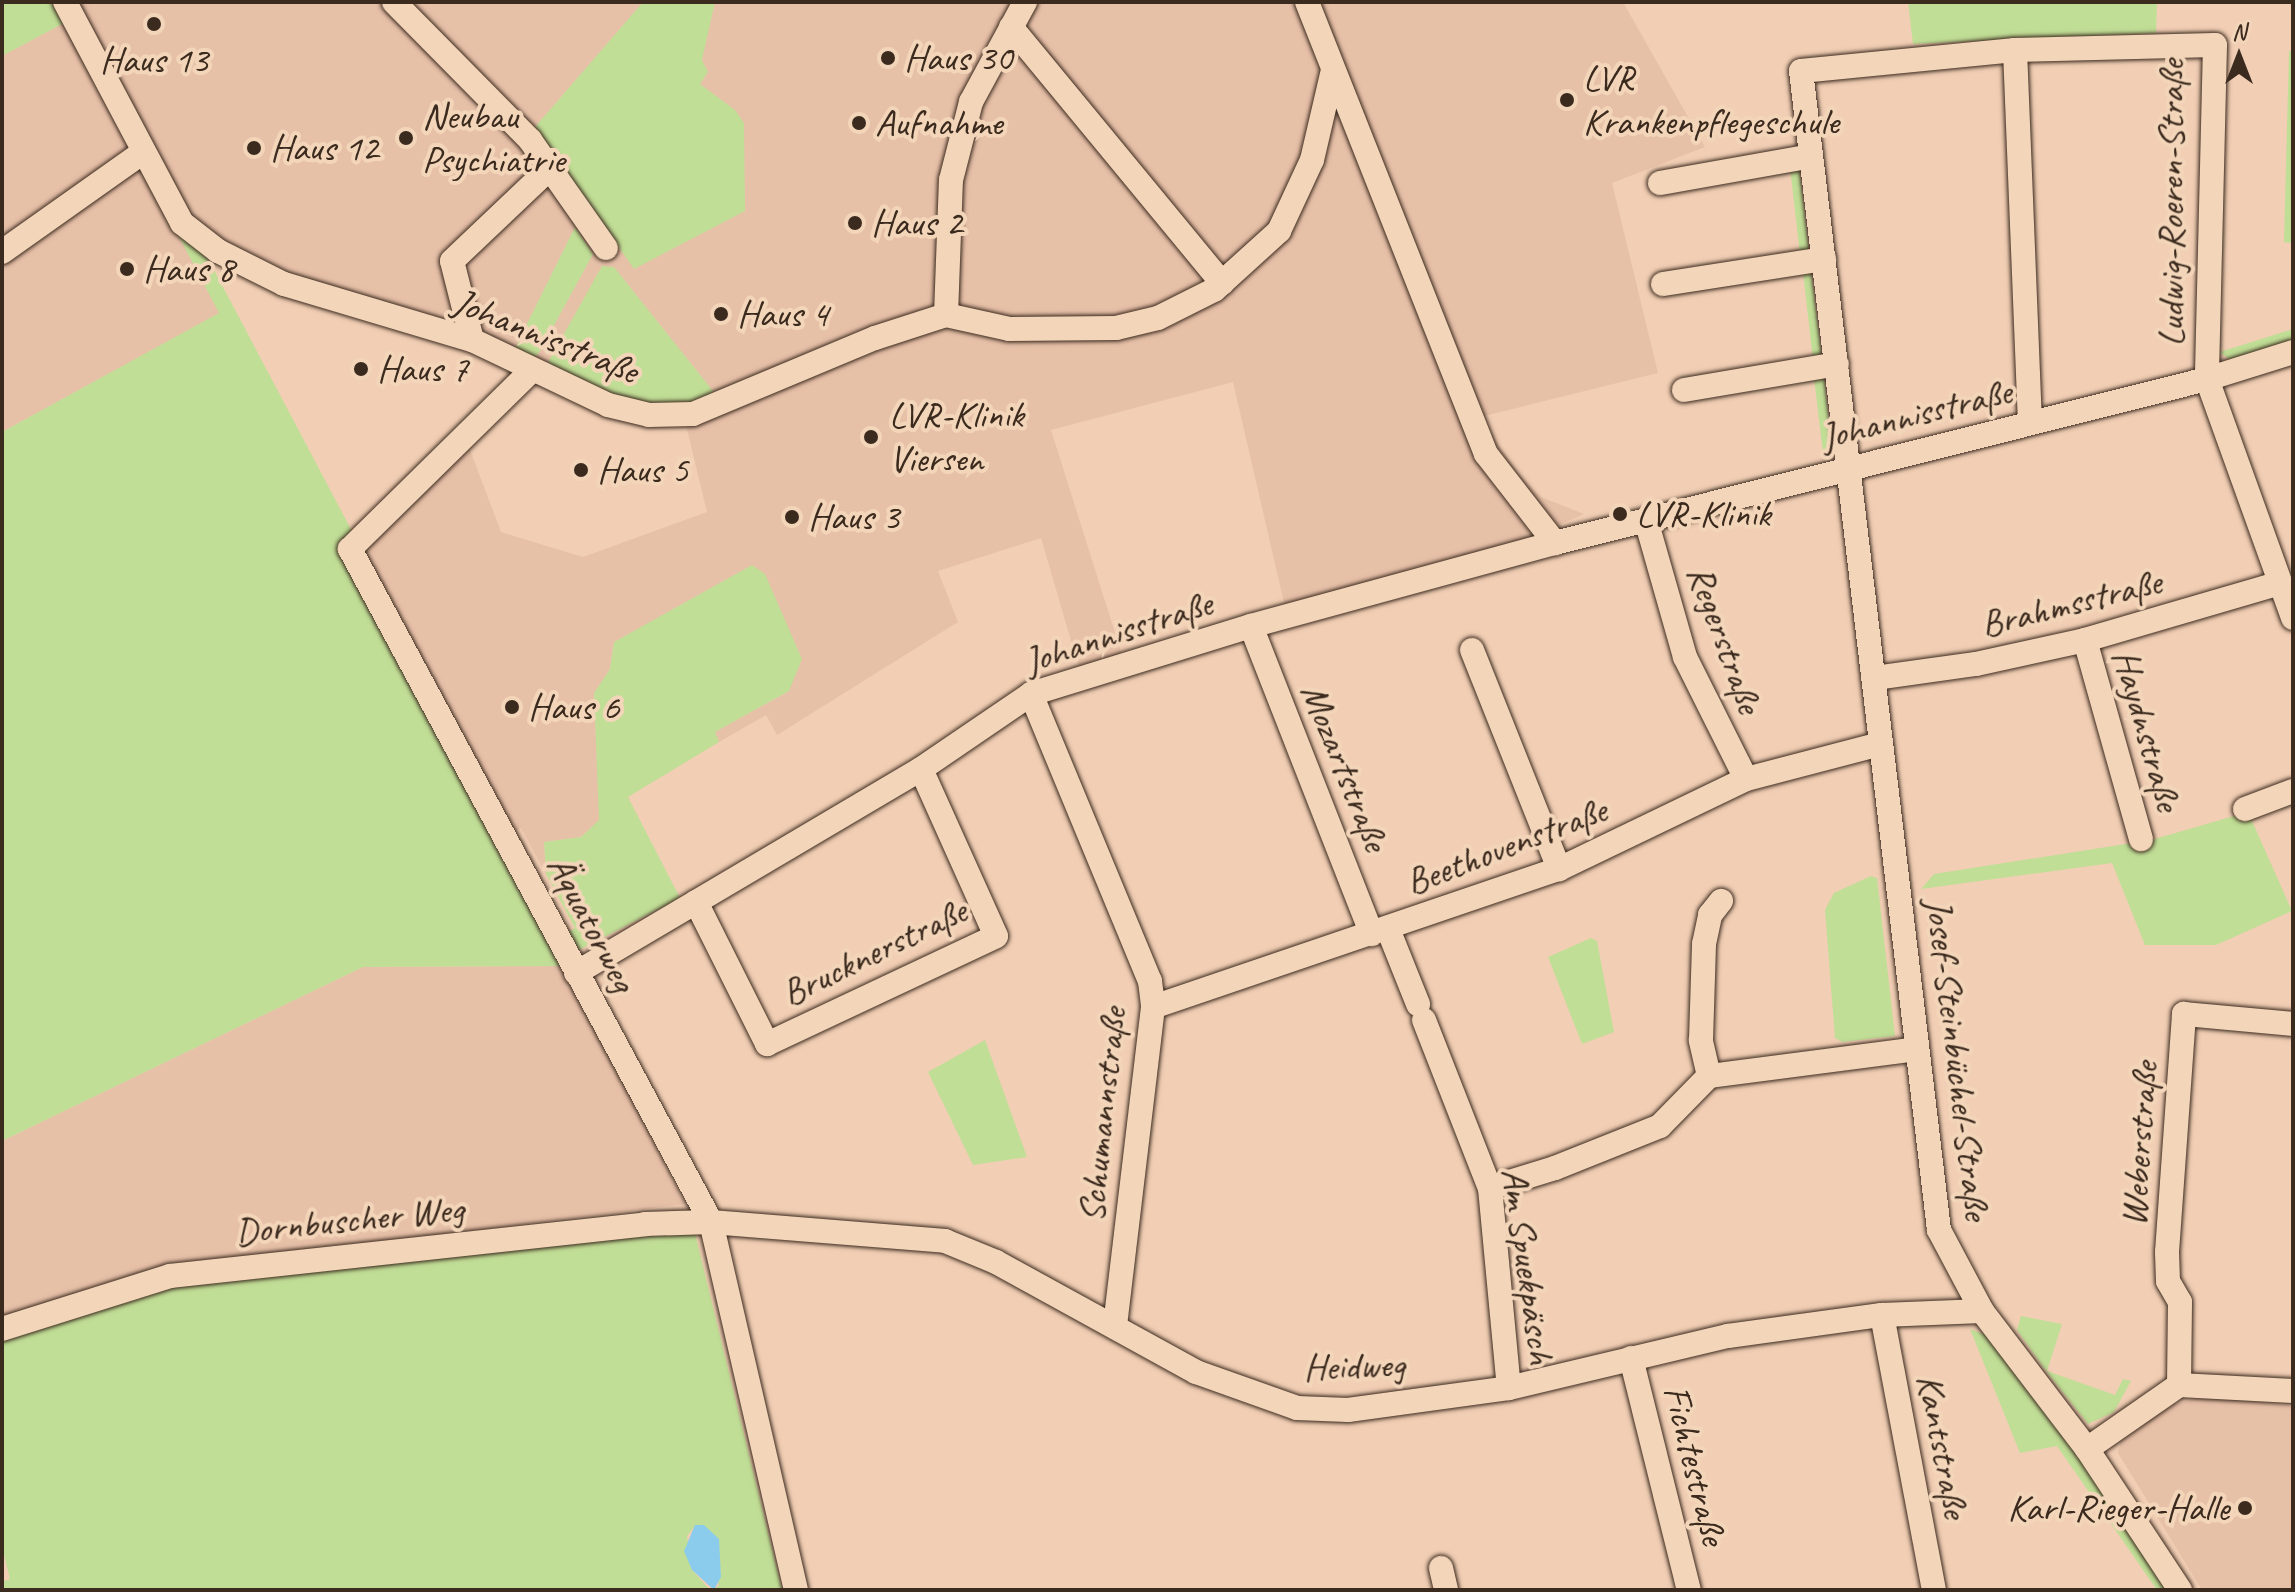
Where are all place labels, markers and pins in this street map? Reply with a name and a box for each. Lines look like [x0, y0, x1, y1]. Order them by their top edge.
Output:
marker: Haus 13 [145, 15, 163, 33]
place label: Haus 30 [904, 35, 1012, 81]
place label: Haus 13 [100, 37, 208, 83]
marker: Haus 30 [879, 49, 897, 67]
place label: LVR Krankenpflegeschule [1583, 55, 1839, 144]
marker: LVR Krankenpflegeschule [1558, 91, 1576, 109]
place label: Neubau Psychiatrie [422, 93, 565, 182]
place label: Aufnahme [875, 100, 1002, 146]
marker: Aufnahme [850, 114, 868, 132]
place label: Haus 12 [270, 125, 378, 171]
marker: Neubau Psychiatrie [397, 129, 415, 147]
marker: Haus 12 [245, 139, 263, 157]
place label: Haus 2 [871, 200, 962, 246]
marker: Haus 2 [846, 214, 864, 232]
place label: Haus 8 [143, 246, 234, 292]
marker: Haus 8 [118, 260, 136, 278]
place label: Haus 4 [737, 291, 828, 337]
marker: Haus 4 [712, 305, 730, 323]
place label: Haus 7 [377, 346, 468, 392]
marker: Haus 7 [352, 360, 370, 378]
place label: LVR-Klinik Viersen [889, 392, 1023, 482]
marker: LVR-Klinik Viersen [860, 426, 882, 448]
place label: Haus 5 [597, 447, 688, 493]
marker: Haus 5 [572, 461, 590, 479]
place label: LVR-Klinik [1636, 491, 1770, 537]
place label: Haus 3 [808, 494, 899, 540]
marker: LVR-Klinik [1611, 505, 1629, 523]
marker: Haus 3 [783, 508, 801, 526]
place label: Haus 6 [528, 684, 619, 730]
marker: Haus 6 [503, 698, 521, 716]
place label: Karl-Rieger-Halle [2008, 1485, 2229, 1531]
marker: Karl-Rieger-Halle [2236, 1499, 2254, 1517]

